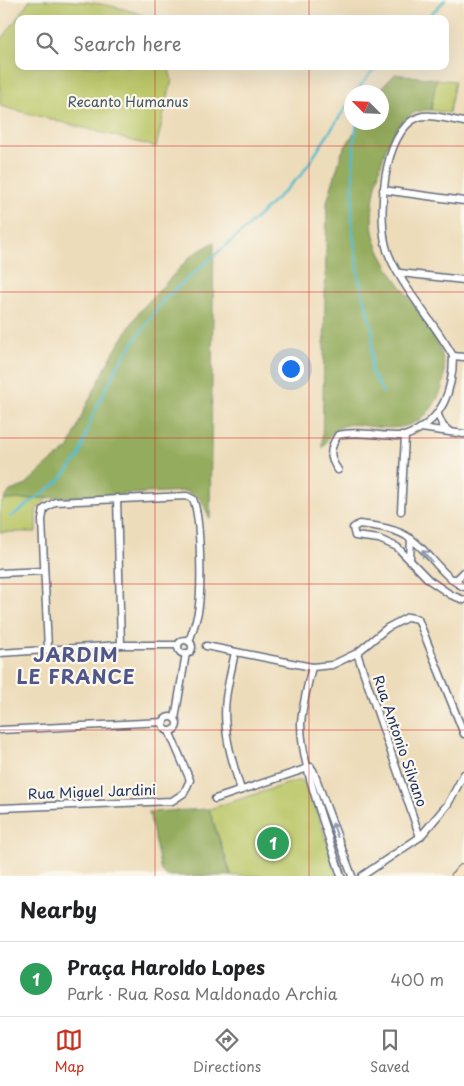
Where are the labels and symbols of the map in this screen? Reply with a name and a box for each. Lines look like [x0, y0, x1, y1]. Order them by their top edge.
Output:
north arrow [344, 85, 389, 130]
park label: Recanto Humanus [68, 91, 188, 112]
your location [278, 356, 304, 382]
one-way arrow [421, 549, 433, 562]
district label: JARDIM LE FRANCE [16, 640, 136, 690]
street label: Rua Antonio Silvano [368, 672, 433, 810]
street label: Rua Miguel Jardini [27, 779, 156, 804]
one-way arrow [330, 823, 339, 838]
pin: 1 [257, 824, 289, 862]

